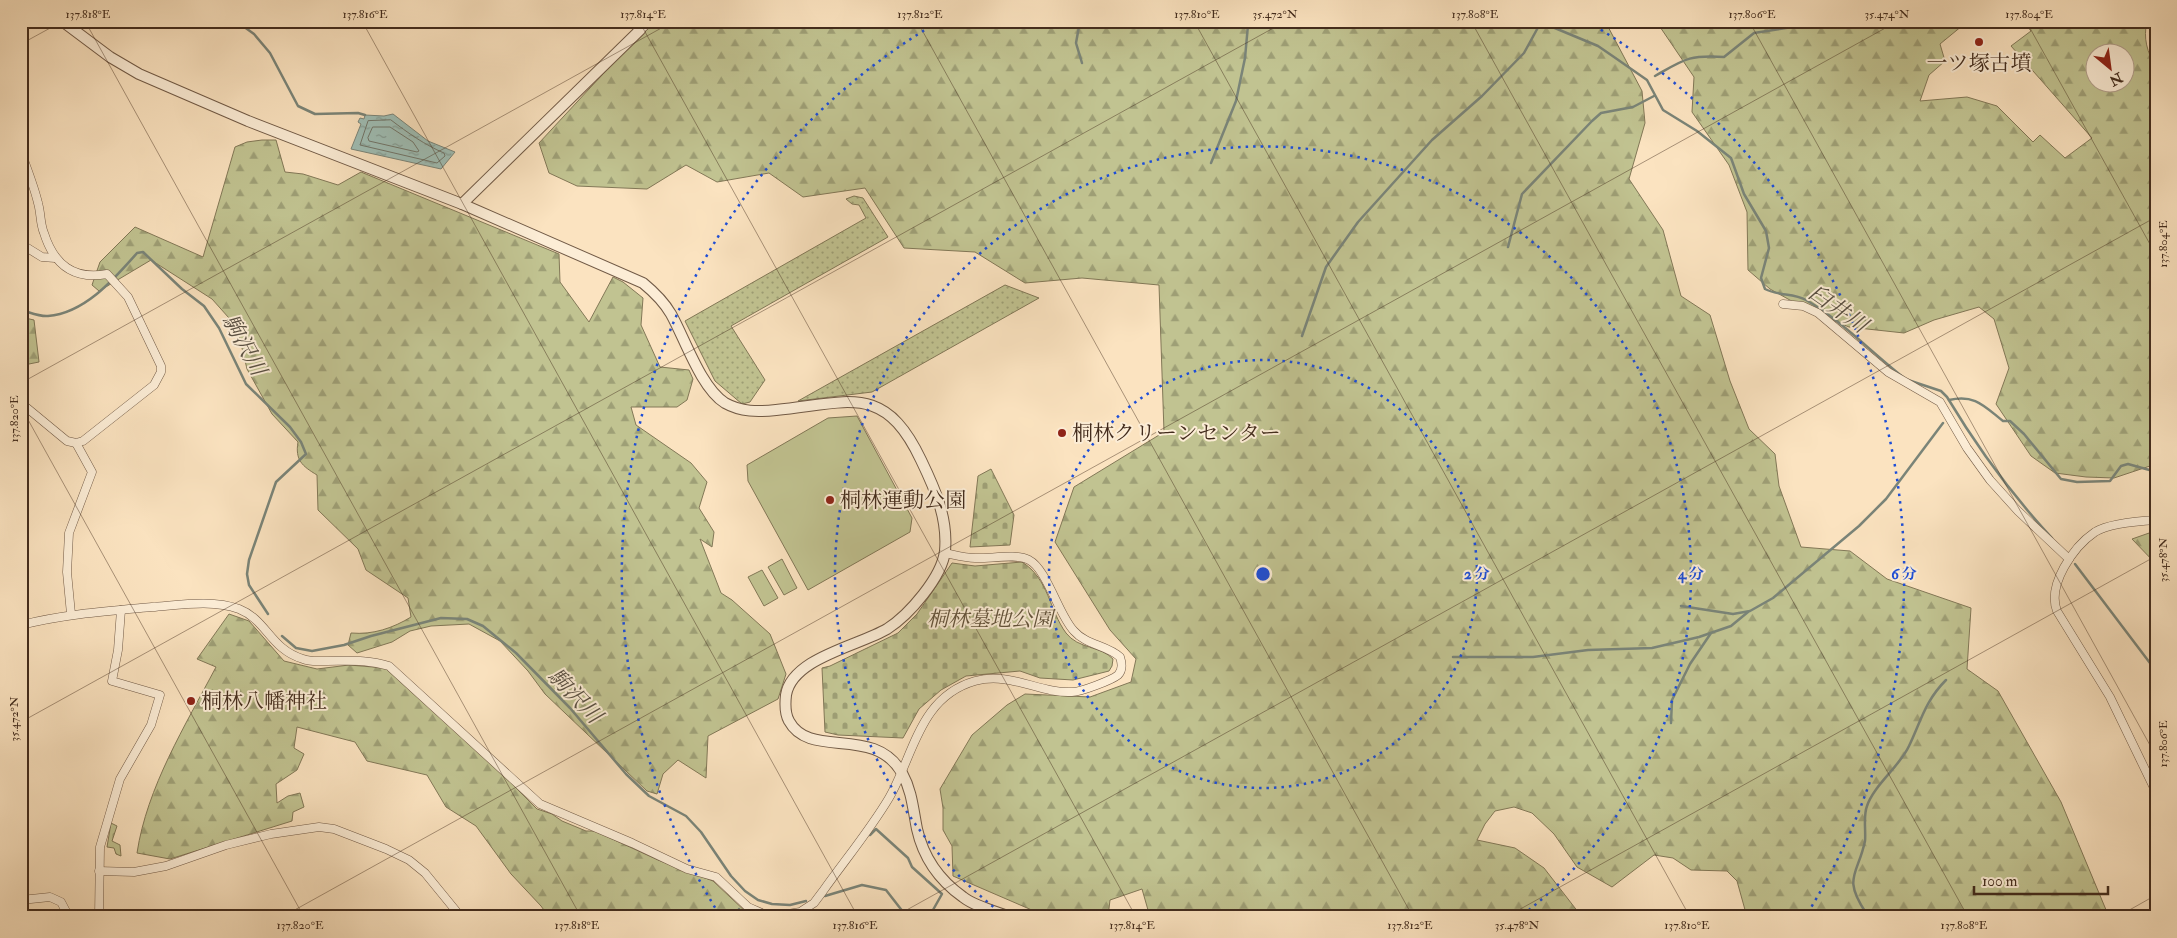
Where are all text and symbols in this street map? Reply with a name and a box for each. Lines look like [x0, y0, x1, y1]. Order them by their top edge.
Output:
text: 137.818°E [66, 7, 111, 22]
text: 137.816°E [342, 7, 388, 22]
text: 137.814°E [620, 7, 666, 22]
text: 137.812°E [897, 7, 943, 22]
text: 137.810°E [1174, 7, 1220, 22]
text: 35.472°N [1253, 7, 1298, 22]
text: 137.808°E [1452, 7, 1499, 22]
text: 137.806°E [1728, 7, 1776, 22]
text: 35.474°N [1864, 7, 1910, 22]
text: 137.804°E [2005, 7, 2053, 22]
marker: 一ツ塚古墳 [1973, 36, 1985, 48]
north arrow [2084, 42, 2134, 92]
place label: 一ツ塚古墳 [1927, 50, 2032, 77]
text: N [2106, 68, 2127, 90]
text: 137.804°E [2156, 220, 2171, 268]
water label: 臼井川 [1803, 279, 1875, 341]
water label: 駒沢川 [216, 309, 273, 382]
text: 137.820°E [7, 395, 22, 443]
place label: 桐林クリーンセンター [1072, 420, 1281, 447]
marker: 桐林クリーンセンター [1056, 427, 1068, 439]
place label: 桐林運動公園 [840, 487, 966, 514]
marker: 桐林運動公園 [824, 494, 836, 506]
text: 35.478°N [2156, 538, 2171, 582]
centre of rings [1254, 565, 1272, 583]
text: 2 分 [1464, 565, 1490, 584]
text: 4 分 [1677, 565, 1704, 584]
text: 6 分 [1891, 565, 1917, 584]
park label: 桐林墓地公園 [927, 606, 1056, 633]
water label: 駒沢川 [542, 663, 609, 731]
place label: 桐林八幡神社 [201, 688, 327, 715]
marker: 桐林八幡神社 [185, 695, 197, 707]
text: 35.472°N [7, 696, 22, 741]
text: 137.806°E [2156, 720, 2171, 768]
scale bar [1974, 863, 2108, 895]
text: 100 m [1982, 872, 2018, 891]
text: 137.820°E [276, 918, 324, 933]
text: 137.818°E [555, 918, 600, 933]
text: 137.816°E [832, 918, 878, 933]
text: 137.814°E [1109, 918, 1155, 933]
text: 137.812°E [1387, 918, 1433, 933]
text: 35.478°N [1495, 918, 1539, 933]
text: 137.810°E [1664, 918, 1710, 933]
text: 137.808°E [1941, 918, 1988, 933]

